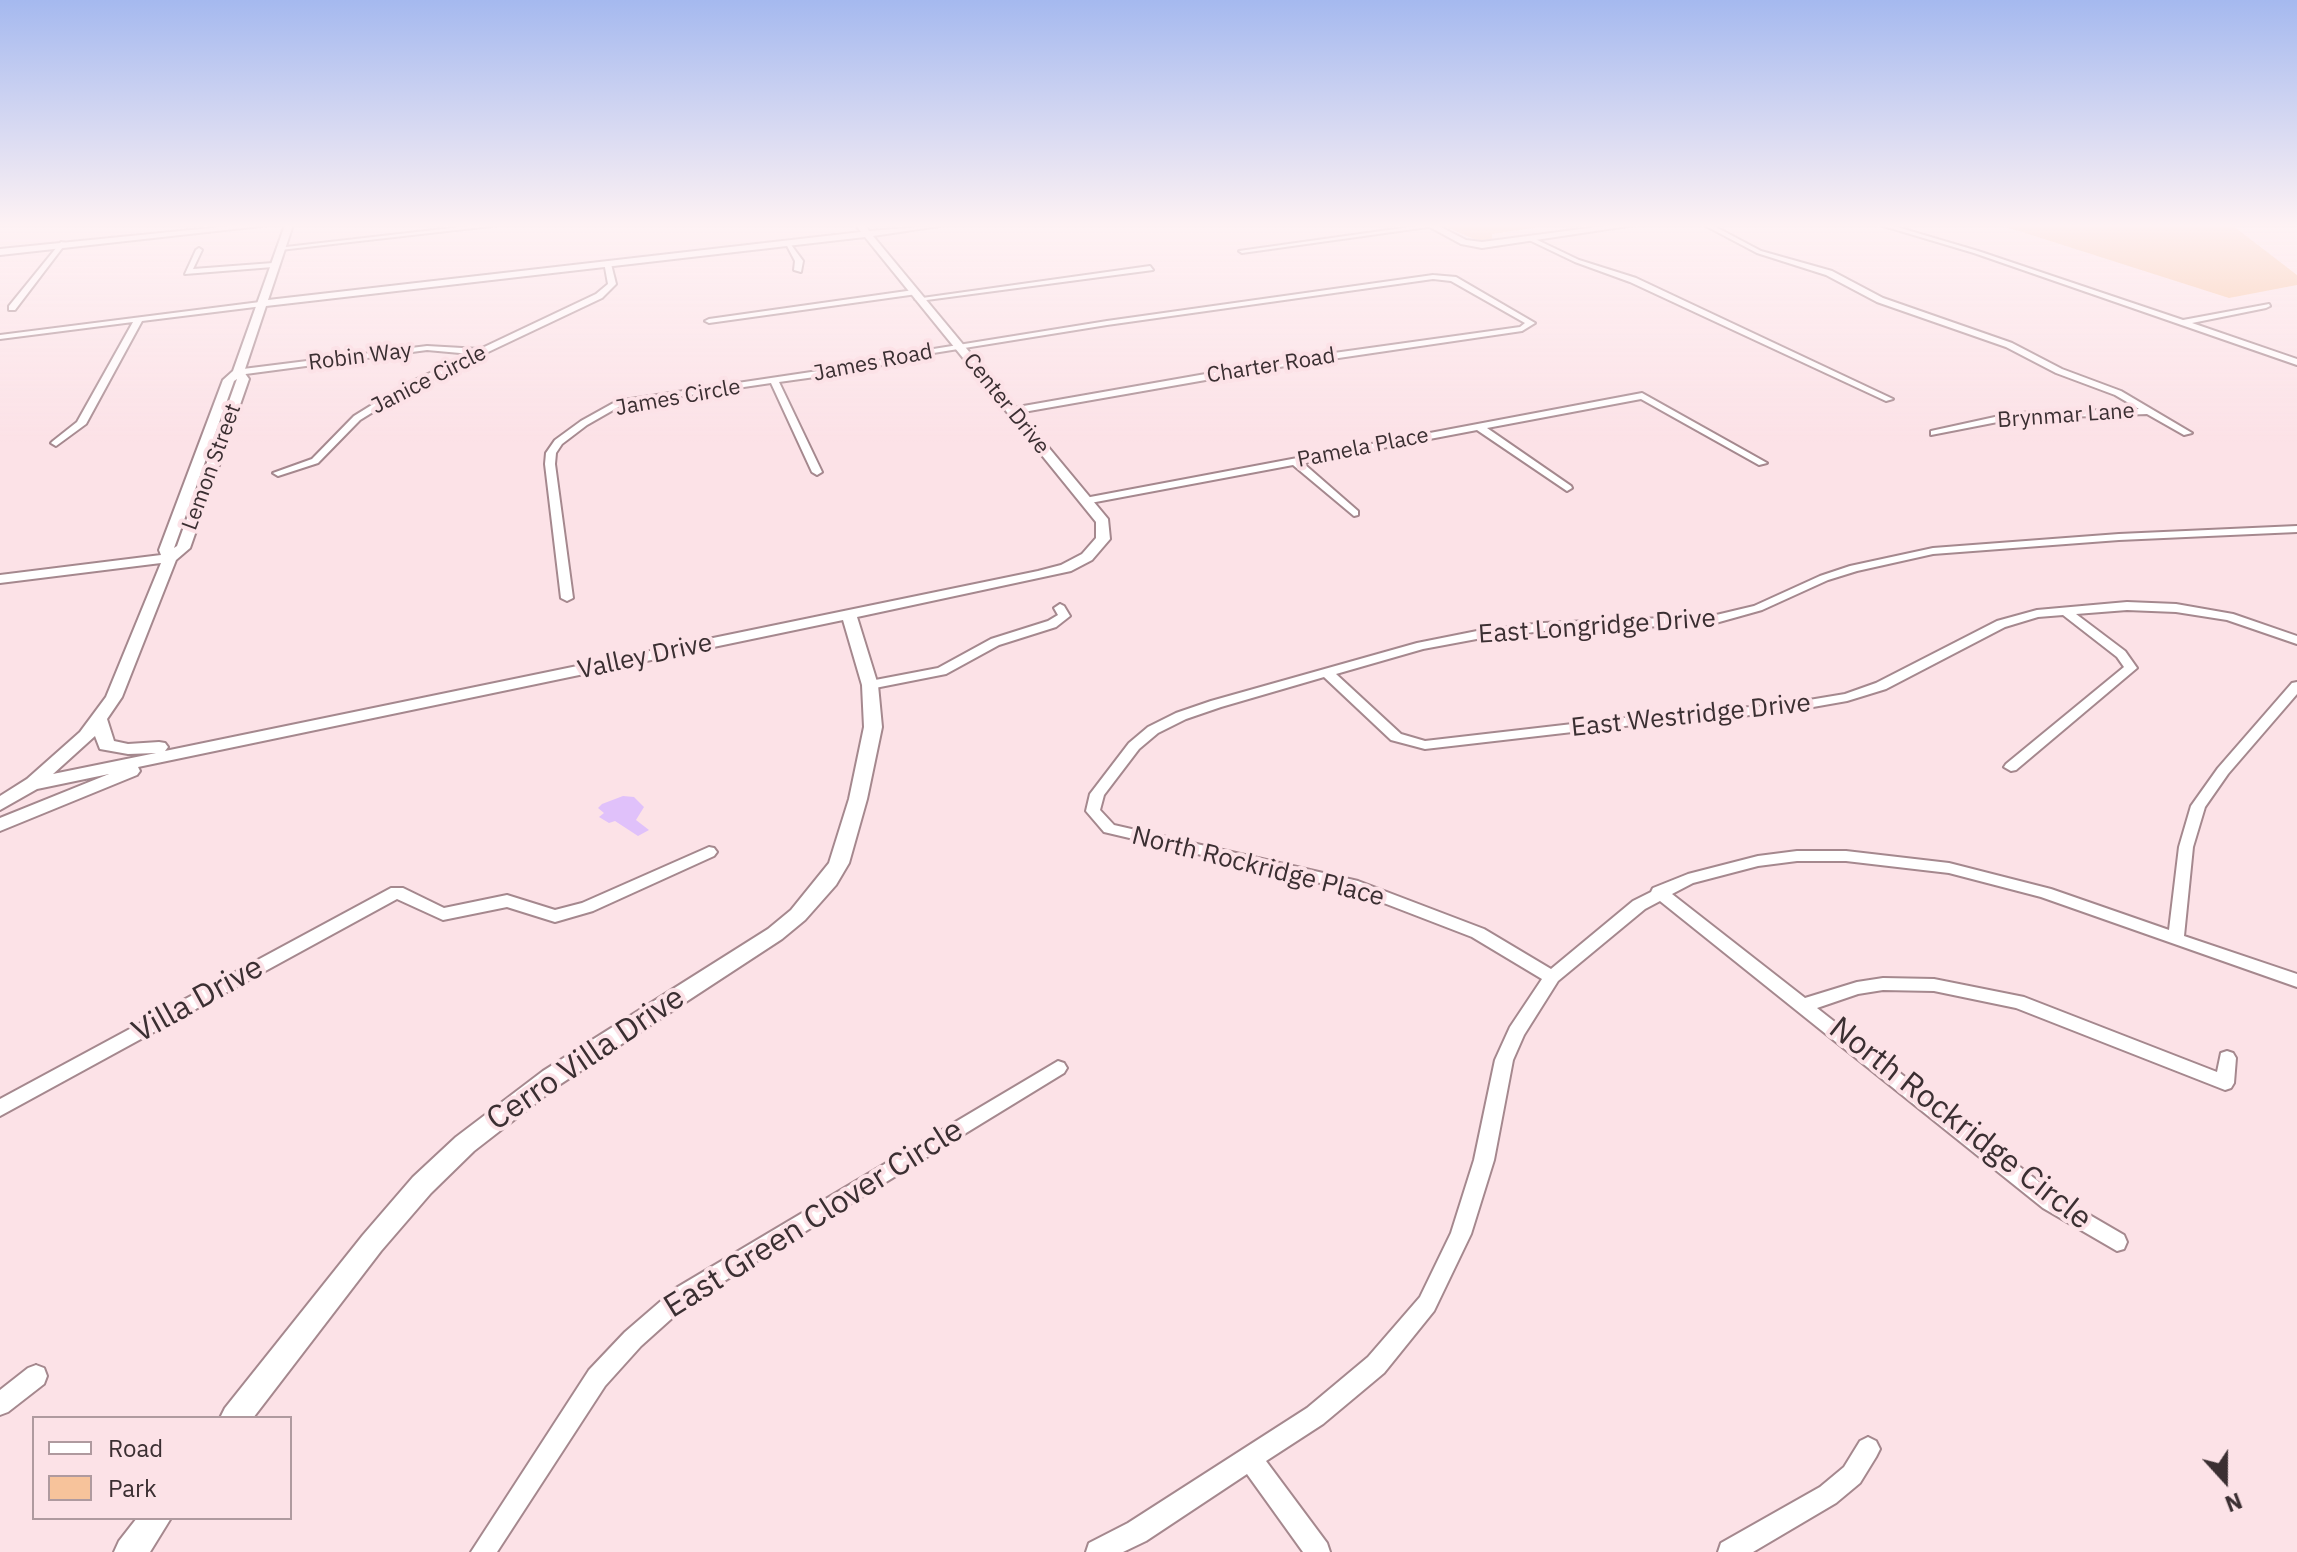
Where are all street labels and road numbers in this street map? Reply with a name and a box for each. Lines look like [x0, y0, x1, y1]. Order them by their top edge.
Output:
street label: Robin Way [307, 338, 413, 376]
street label: James Road [811, 339, 935, 387]
street label: Janice Circle [367, 340, 491, 420]
street label: Charter Road [1205, 343, 1337, 389]
street label: Center Drive [957, 348, 1055, 460]
street label: James Circle [613, 374, 743, 422]
street label: Brynmar Lane [1996, 398, 2136, 434]
street label: Lemon Street [177, 400, 247, 534]
street label: Pamela Place [1295, 422, 1431, 474]
street label: East Longridge Drive [1477, 603, 1717, 651]
street label: Valley Drive [575, 628, 715, 686]
street label: East Westridge Drive [1570, 688, 1812, 744]
street label: North Rockridge Place [1128, 821, 1388, 913]
street label: Villa Drive [126, 948, 270, 1052]
street label: Cerro Villa Drive [480, 979, 692, 1139]
street label: North Rockridge Circle [1821, 1010, 2099, 1238]
street label: East Green Clover Circle [658, 1111, 970, 1327]

